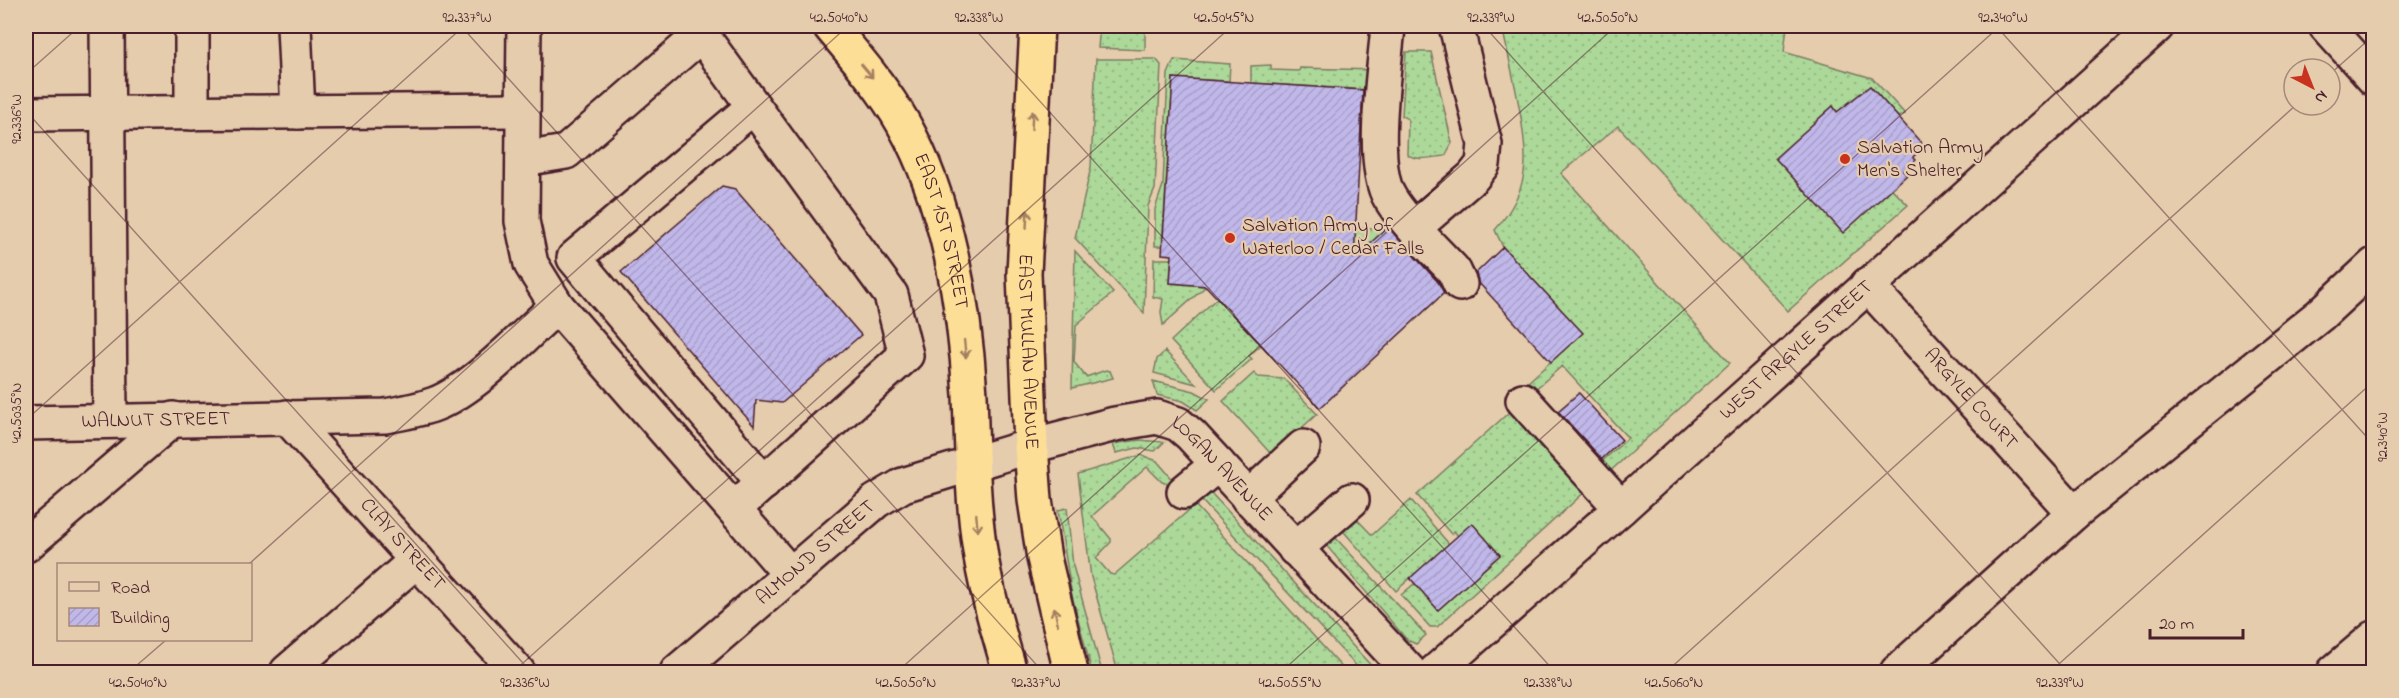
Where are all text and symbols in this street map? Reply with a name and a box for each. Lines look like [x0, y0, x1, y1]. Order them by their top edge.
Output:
text: 92.337°W [442, 7, 492, 29]
text: 42.5040°N [810, 7, 868, 29]
text: 92.338°W [955, 7, 1003, 29]
text: 42.5045°N [1194, 7, 1254, 29]
text: 92.339°W [1467, 7, 1515, 29]
text: 42.5050°N [1578, 7, 1638, 29]
text: 92.340°W [1978, 7, 2028, 29]
north arrow [2282, 57, 2342, 117]
one-way arrow [860, 63, 874, 78]
text: N [2309, 84, 2333, 109]
text: 92.336°W [6, 94, 28, 144]
one-way arrow [1027, 111, 1038, 131]
place label: Salvation Army Men's Shelter [1857, 134, 1983, 186]
street label: EAST 1ST STREET [905, 149, 975, 311]
marker: Salvation Army Men's Shelter [1838, 152, 1852, 166]
one-way arrow [1022, 210, 1033, 230]
place label: Salvation Army of Waterloo / Cedar Falls [1242, 212, 1424, 264]
marker: Salvation Army of Waterloo / Cedar Falls [1223, 231, 1237, 245]
street label: EAST MULLAN AVENUE [1009, 253, 1046, 450]
street label: WEST ARGYLE STREET [1713, 273, 1880, 427]
one-way arrow [960, 339, 971, 359]
street label: ARGYLE COURT [1917, 342, 2024, 456]
text: 42.5035°N [6, 383, 28, 443]
street label: WALNUT STREET [81, 405, 231, 436]
street label: LOGAN AVENUE [1169, 409, 1279, 528]
text: 92.340°W [2372, 412, 2394, 462]
street label: CLAY STREET [353, 492, 452, 597]
street label: ALMOND STREET [750, 493, 882, 612]
one-way arrow [972, 513, 983, 533]
legend [57, 563, 252, 641]
text: Road [111, 576, 150, 602]
scale bar [2150, 602, 2243, 640]
text: Building [110, 606, 170, 633]
one-way arrow [1050, 607, 1062, 626]
text: 20 m [2159, 612, 2194, 638]
text: 42.5040°N [109, 672, 167, 694]
text: 92.336°W [500, 672, 550, 694]
text: 42.5050°N [876, 672, 936, 694]
text: 92.337°W [1011, 672, 1061, 694]
text: 42.5055°N [1258, 672, 1322, 694]
text: 92.338°W [1524, 672, 1572, 694]
text: 42.5060°N [1645, 672, 1703, 694]
text: 92.339°W [2036, 672, 2084, 694]

